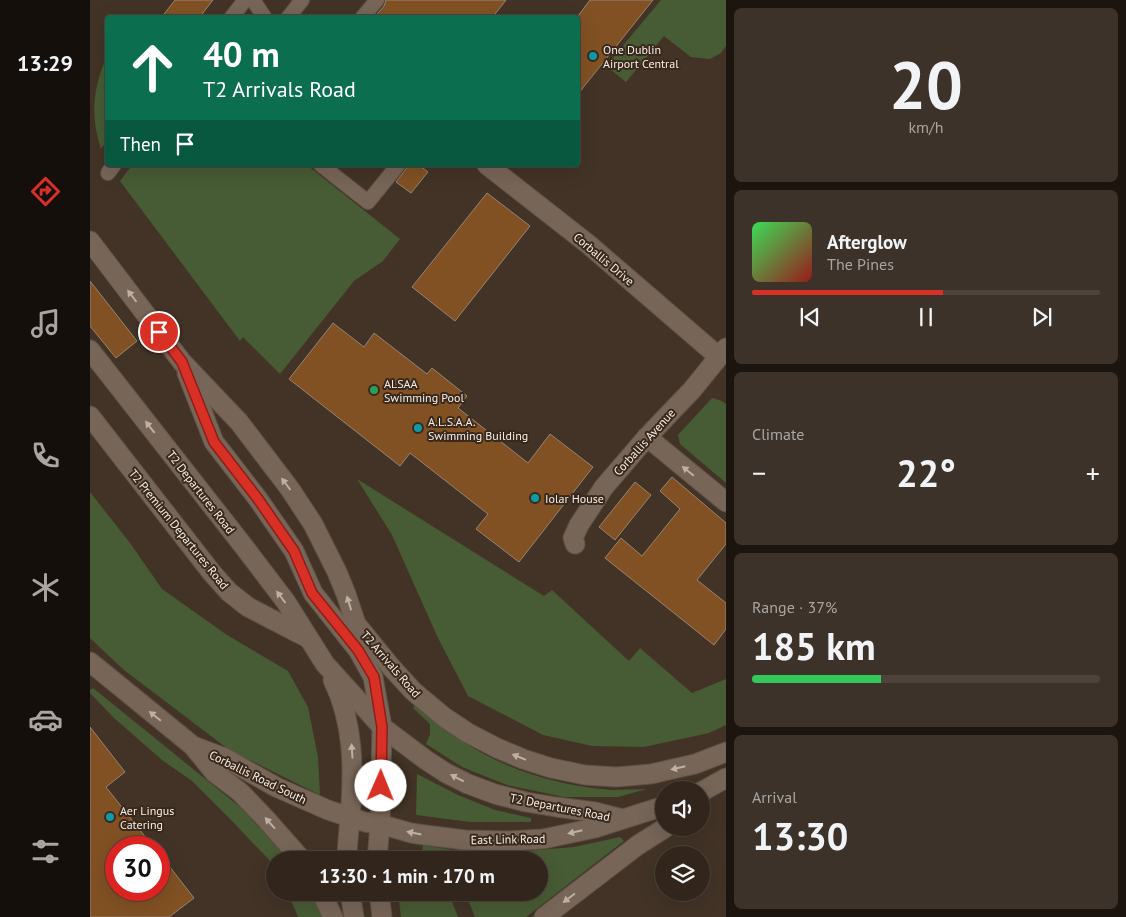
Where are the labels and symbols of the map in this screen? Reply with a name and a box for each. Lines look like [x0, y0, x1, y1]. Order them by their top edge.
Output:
place label: One Dublin Airport Central [603, 42, 679, 71]
marker: One Dublin Airport Central [587, 50, 599, 62]
street label: Corballis Drive [571, 229, 637, 289]
one-way arrow [126, 290, 137, 303]
pin [138, 311, 180, 353]
place label: ALSAA Swimming Pool [384, 376, 464, 405]
marker: ALSAA Swimming Pool [368, 384, 380, 396]
street label: Corballis Avenue [610, 405, 678, 479]
place label: A.L.S.A.A. Swimming Building [428, 414, 528, 443]
one-way arrow [145, 421, 156, 434]
marker: A.L.S.A.A. Swimming Building [412, 422, 424, 434]
street label: T2 Departures Road [164, 447, 238, 537]
street label: T2 Premium Departures Road [126, 466, 232, 592]
one-way arrow [682, 466, 695, 477]
one-way arrow [281, 477, 291, 491]
place label: Iolar House [545, 491, 604, 506]
marker: Iolar House [529, 492, 541, 504]
one-way arrow [276, 591, 287, 604]
one-way arrow [345, 595, 353, 610]
street label: T2 Arrivals Road [358, 628, 424, 700]
one-way arrow [149, 710, 162, 721]
one-way arrow [347, 743, 355, 759]
street label: Corballis Road South [207, 747, 309, 807]
one-way arrow [511, 753, 526, 761]
position arrow [354, 759, 406, 811]
one-way arrow [670, 764, 686, 772]
one-way arrow [450, 774, 464, 782]
street label: T2 Departures Road [509, 790, 611, 824]
place label: Aer Lingus Catering [120, 803, 174, 832]
marker: Aer Lingus Catering [104, 811, 116, 823]
one-way arrow [264, 818, 276, 830]
one-way arrow [568, 828, 583, 836]
one-way arrow [405, 829, 421, 837]
street label: East Link Road [471, 831, 545, 847]
speed limit sign: 30 [105, 836, 170, 901]
one-way arrow [563, 892, 576, 903]

